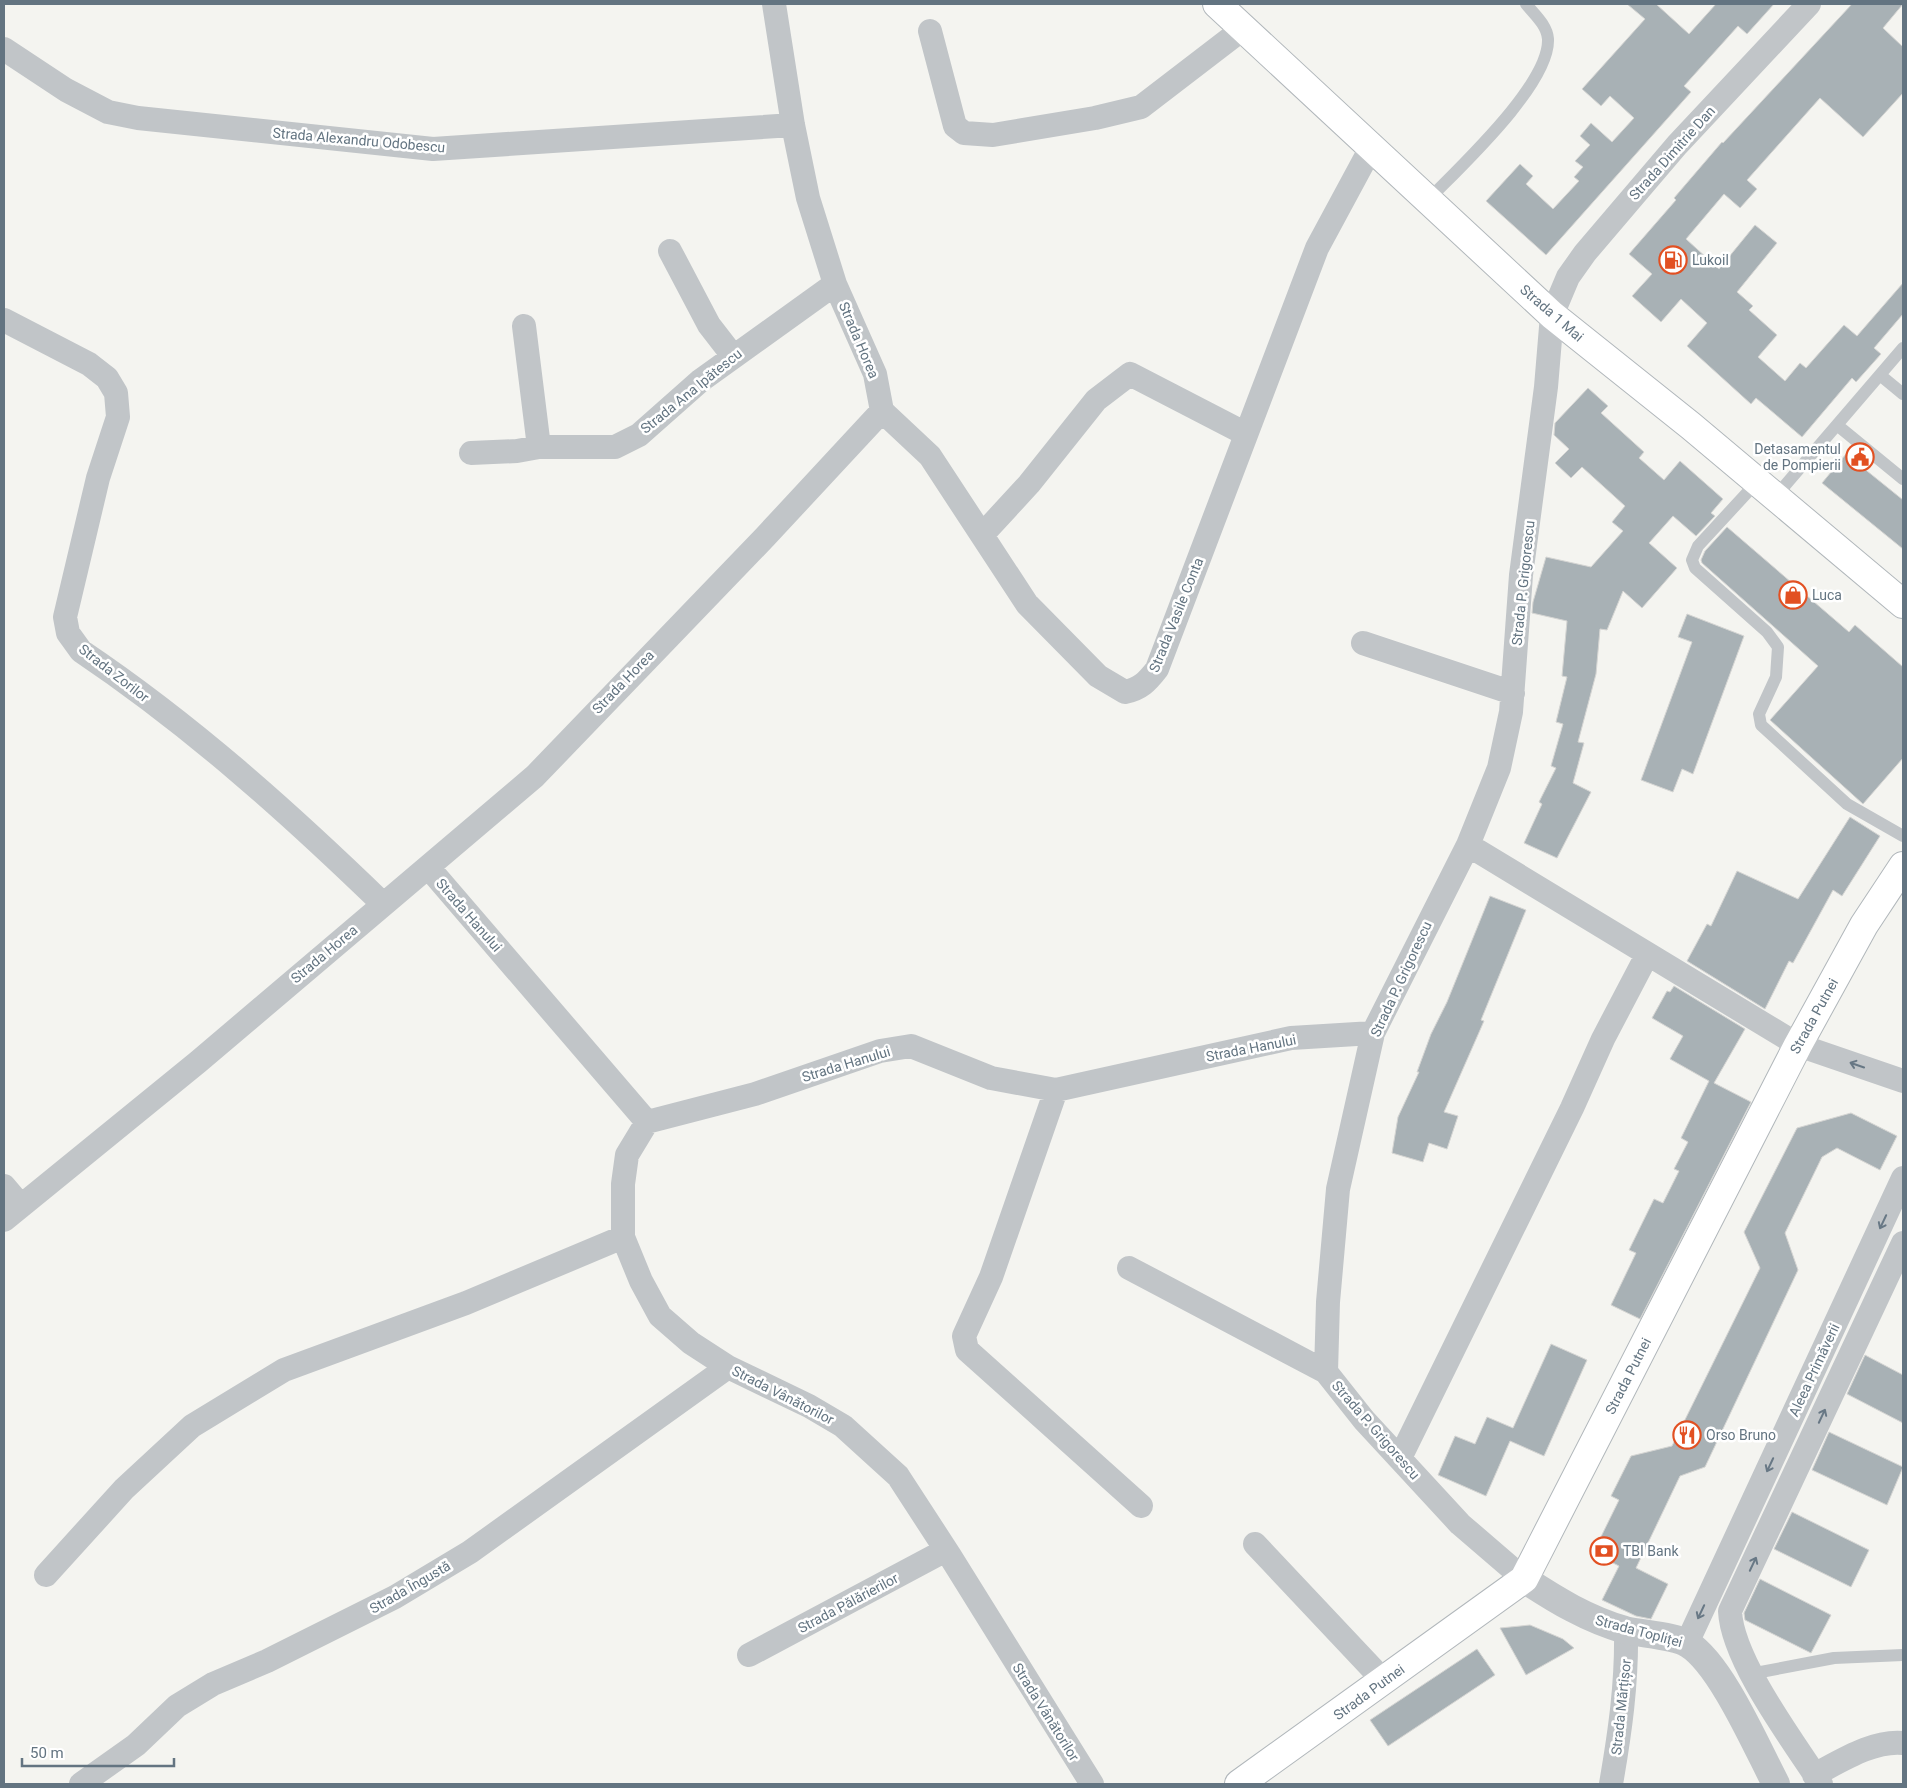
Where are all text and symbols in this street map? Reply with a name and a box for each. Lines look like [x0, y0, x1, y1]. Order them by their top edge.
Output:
street label: Strada Dimitrie Dan [1626, 103, 1718, 203]
street label: Strada Alexandru Odobescu [272, 124, 446, 156]
fuel station icon: Lukoil [1658, 245, 1688, 275]
place label: Lukoil [1692, 252, 1729, 268]
street label: Strada 1 Mai [1517, 281, 1587, 345]
street label: Strada Horea [836, 299, 882, 381]
street label: Strada Ana Ipătescu [637, 345, 745, 437]
place label: Detasamentul de Pompierii [1754, 441, 1841, 473]
public building icon: Detasamentul de Pompierii [1845, 442, 1875, 472]
street label: Strada P. Grigorescu [1508, 520, 1538, 646]
street label: Strada Vasile Conta [1146, 555, 1206, 675]
shop icon: Luca [1778, 580, 1808, 610]
place label: Luca [1812, 587, 1842, 603]
street label: Strada Zorilor [76, 641, 152, 705]
street label: Strada Horea [589, 647, 657, 717]
street label: Strada Hanului [433, 875, 505, 955]
street label: Strada P. Grigorescu [1367, 919, 1435, 1039]
street label: Strada Horea [288, 922, 360, 986]
street label: Strada Putnei [1787, 976, 1841, 1056]
street label: Strada Hanului [1205, 1031, 1297, 1065]
street label: Strada Hanului [800, 1043, 892, 1085]
one-way arrow [1850, 1060, 1865, 1069]
one-way arrow [1877, 1214, 1887, 1229]
street label: Aleea Primăverii [1785, 1321, 1843, 1419]
street label: Strada Putnei [1602, 1335, 1654, 1417]
street label: Strada Vânătorilor [729, 1362, 837, 1428]
street label: Strada P. Grigorescu [1329, 1377, 1423, 1483]
one-way arrow [1817, 1409, 1827, 1424]
restaurant icon: Orso Bruno [1672, 1420, 1702, 1450]
place label: Orso Bruno [1706, 1427, 1776, 1443]
one-way arrow [1764, 1457, 1774, 1472]
bank icon: TBI Bank [1589, 1536, 1619, 1566]
place label: TBI Bank [1623, 1543, 1679, 1559]
one-way arrow [1748, 1556, 1758, 1571]
street label: Strada Îngustă [366, 1557, 453, 1617]
street label: Strada Pălărierilor [795, 1570, 901, 1636]
one-way arrow [1696, 1604, 1705, 1619]
street label: Strada Topliței [1593, 1612, 1684, 1651]
street label: Strada Mărțișor [1608, 1658, 1635, 1756]
street label: Strada Vânătorilor [1009, 1660, 1083, 1764]
street label: Strada Putnei [1330, 1661, 1408, 1723]
scale bar [22, 1736, 175, 1768]
text: 50 m [30, 1744, 64, 1762]

